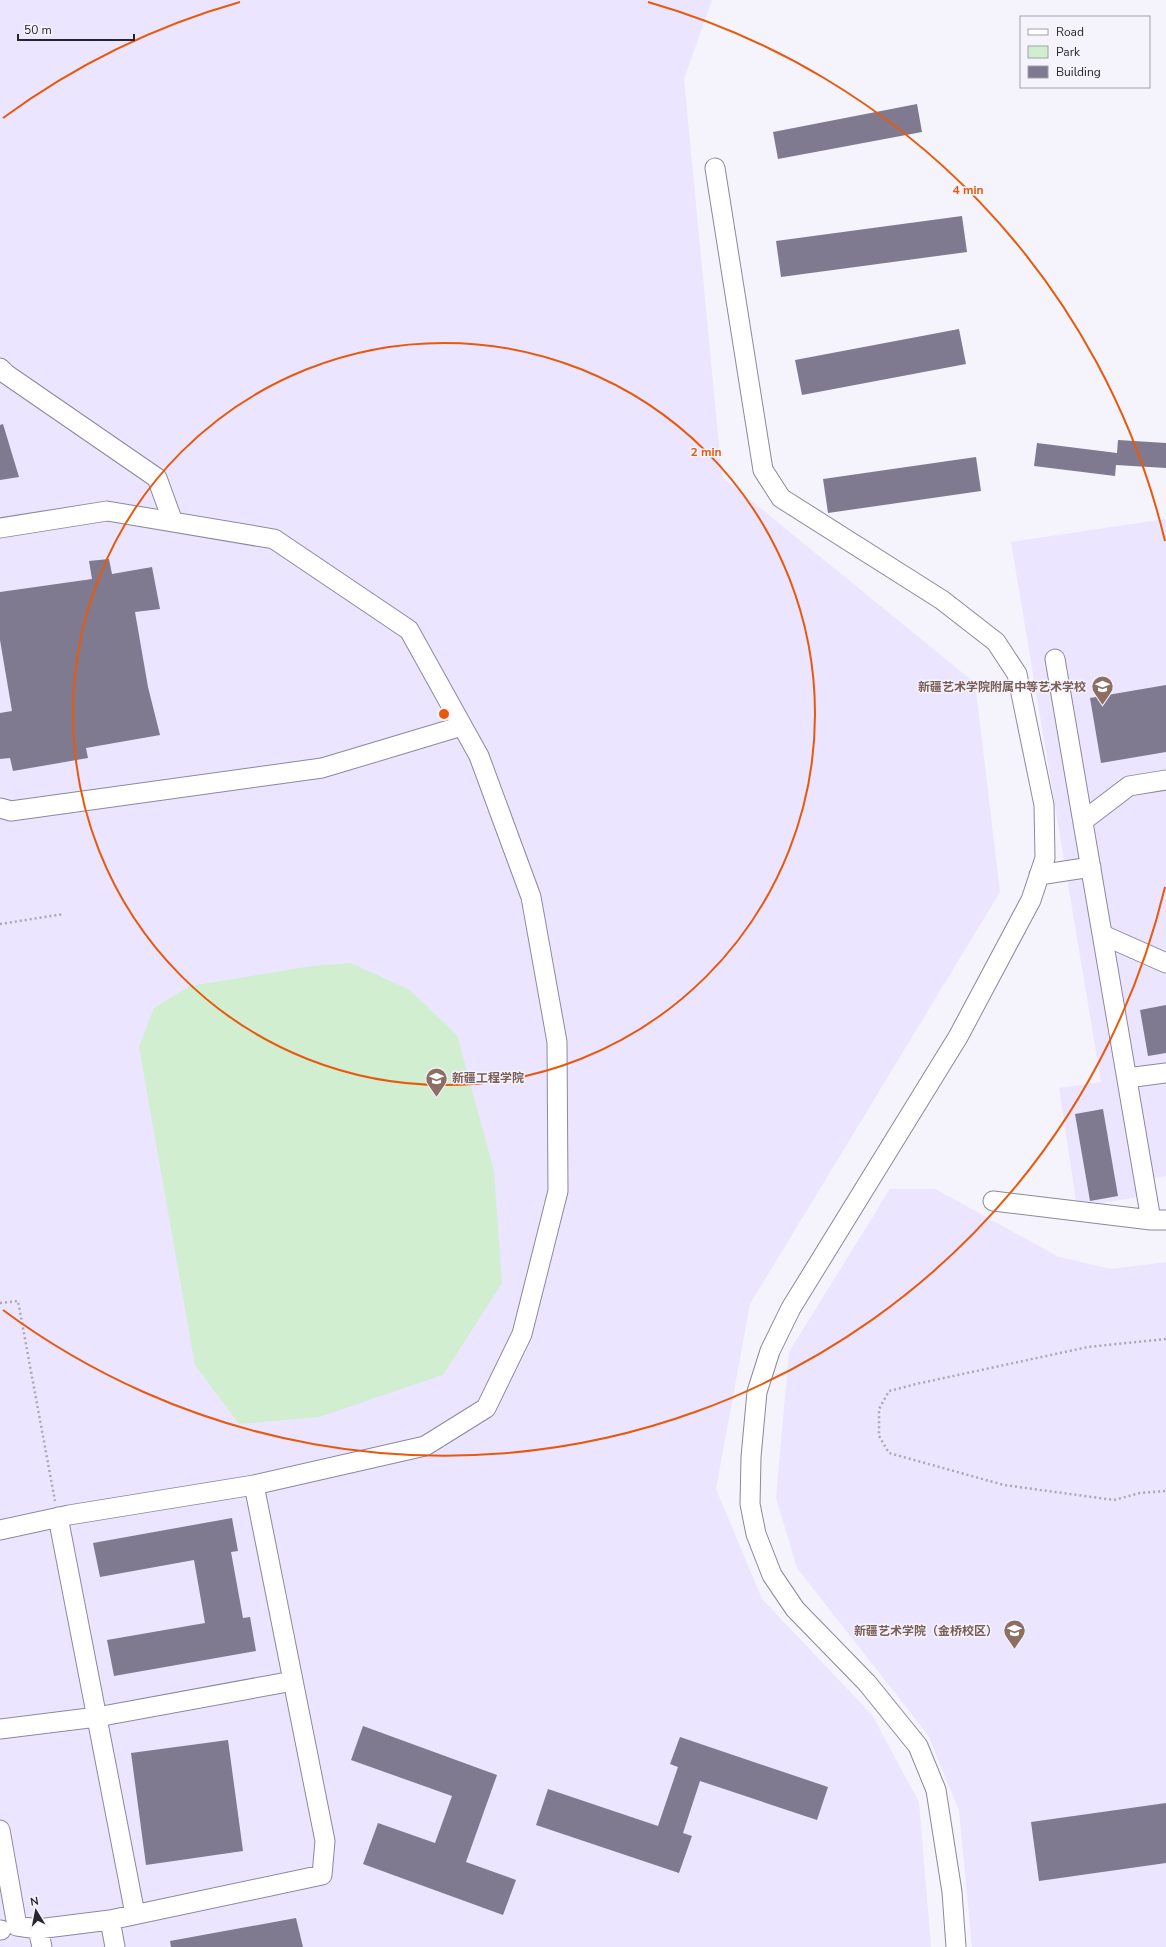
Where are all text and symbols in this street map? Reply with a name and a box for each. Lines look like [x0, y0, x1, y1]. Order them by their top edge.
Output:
scale bar [18, 16, 134, 42]
legend [1020, 16, 1150, 88]
text: 50 m [24, 22, 52, 38]
text: Road [1056, 24, 1084, 40]
text: Park [1056, 44, 1081, 60]
text: Building [1056, 64, 1101, 80]
text: 4 min [952, 182, 984, 198]
text: 2 min [690, 444, 722, 460]
school or university icon: 新疆艺术学院附属中等艺术学校 [1089, 674, 1115, 707]
place label: 新疆艺术学院附属中等艺术学校 [918, 679, 1086, 695]
centre of rings [437, 707, 451, 721]
school or university icon: 新疆工程学院 [424, 1065, 450, 1098]
place label: 新疆工程学院 [452, 1070, 524, 1086]
school or university icon: 新疆艺术学院（金桥校区） [1001, 1618, 1027, 1651]
place label: 新疆艺术学院（金桥校区） [854, 1623, 998, 1639]
north arrow [16, 1891, 56, 1931]
text: N [29, 1894, 40, 1910]

